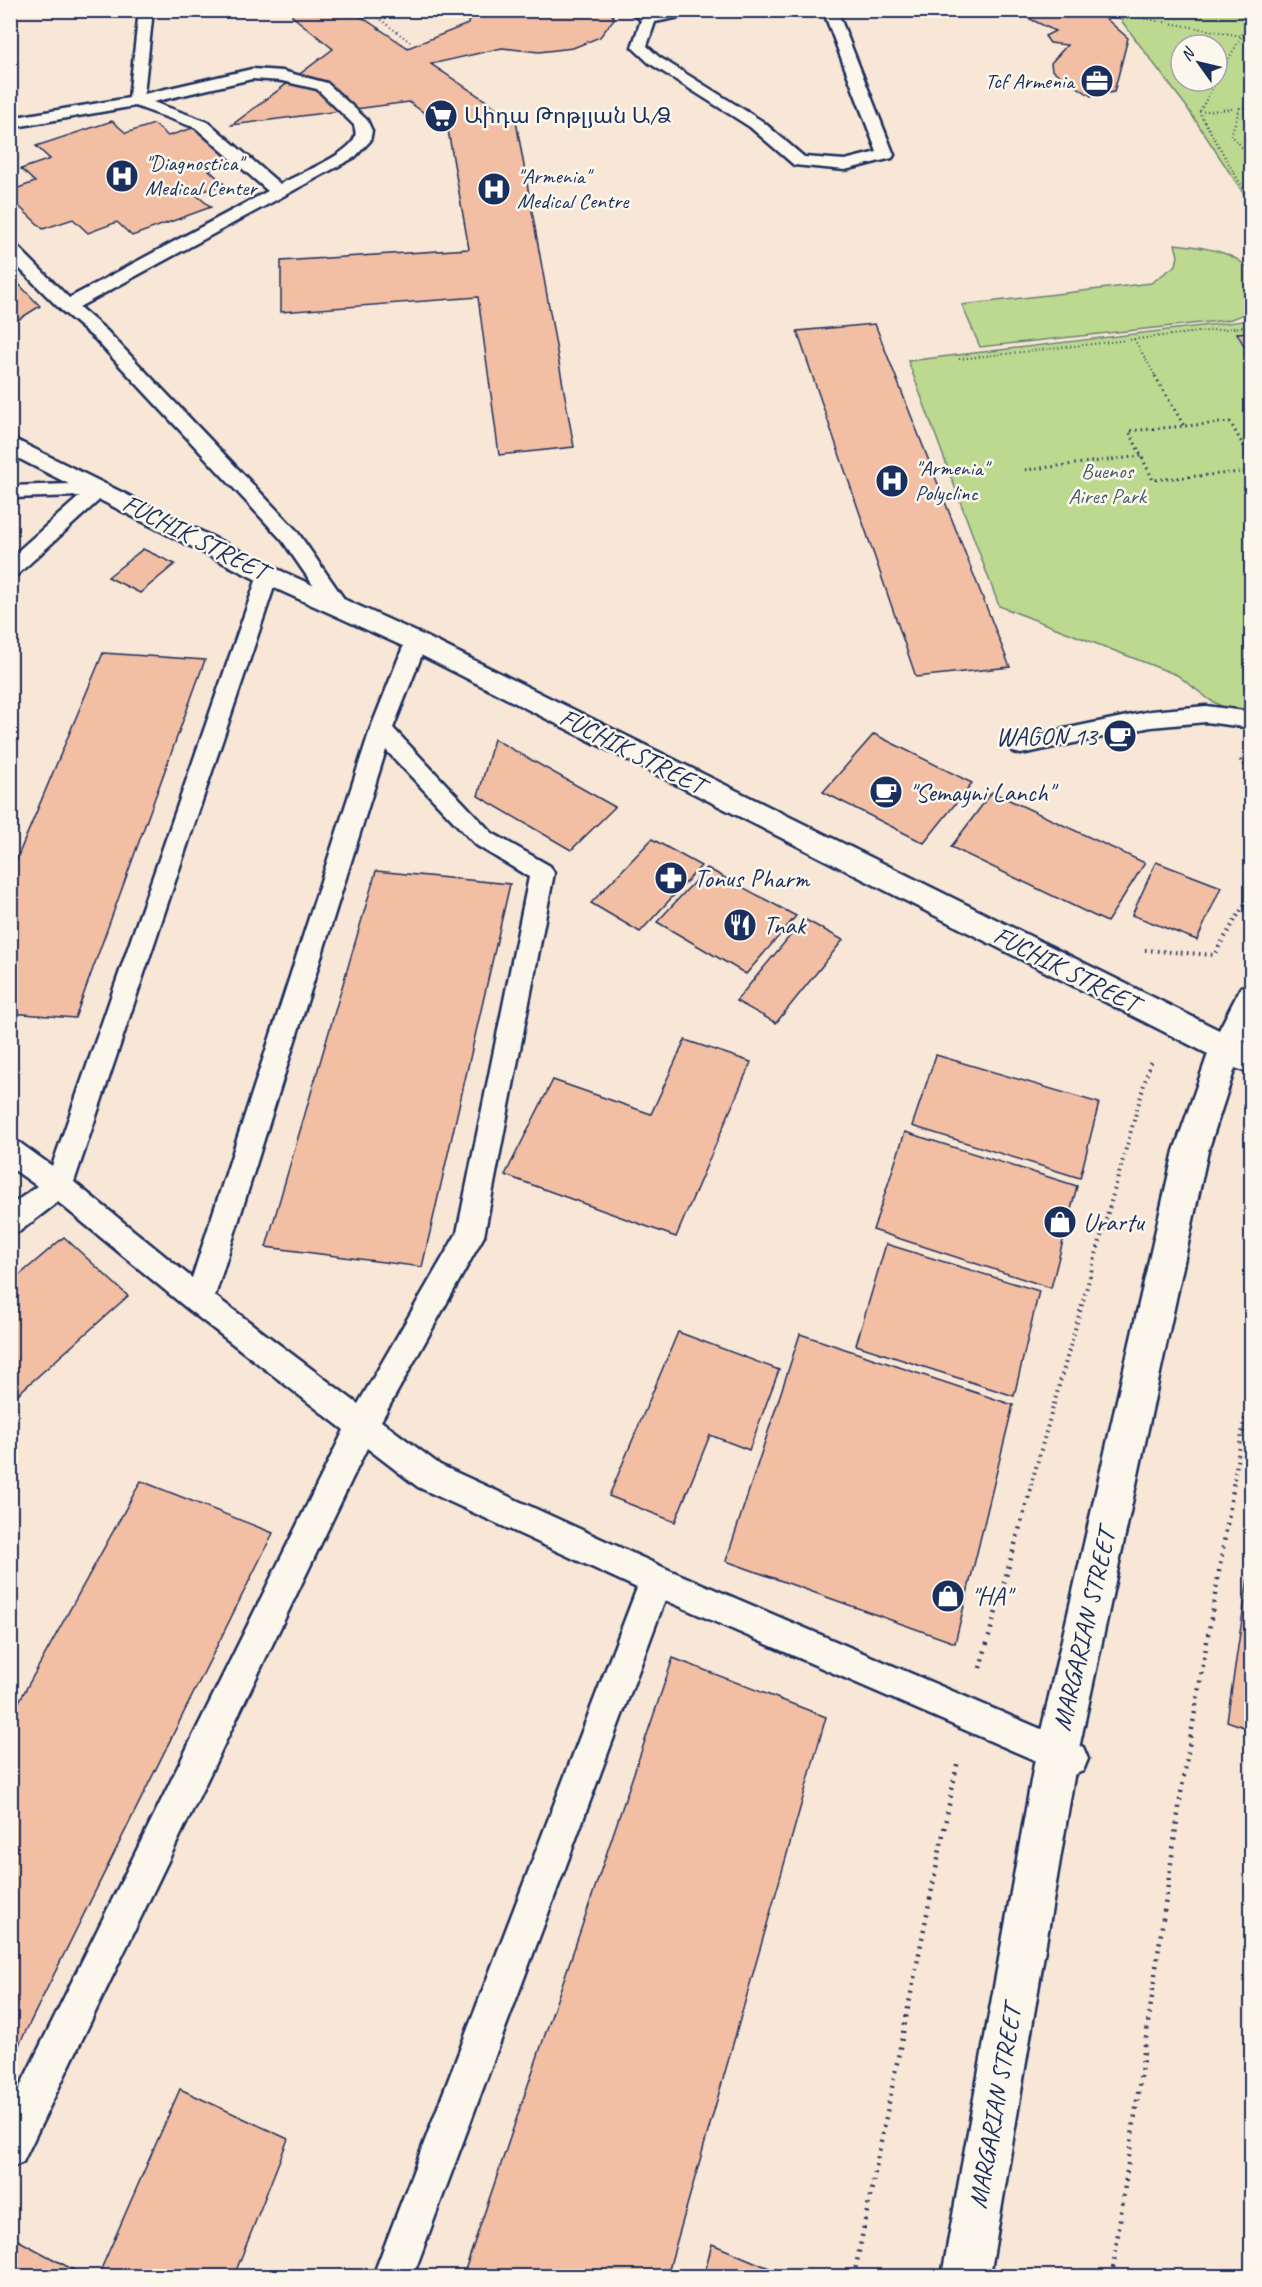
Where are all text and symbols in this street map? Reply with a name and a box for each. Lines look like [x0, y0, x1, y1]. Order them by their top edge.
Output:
north arrow [1169, 33, 1229, 93]
text: N [1176, 43, 1200, 65]
office icon: Tcf Armenia [1079, 63, 1115, 99]
place label: Tcf Armenia [985, 67, 1076, 95]
supermarket icon: Աիդա Թոթլյան Ա/Ձ [423, 98, 459, 134]
place label: Աիդա Թոթլյան Ա/Ձ [464, 102, 672, 130]
place label: "Diagnostica" Medical Center [145, 149, 258, 202]
hospital icon: "Diagnostica" Medical Center [104, 158, 140, 194]
place label: "Armenia" Medical Centre [517, 162, 630, 215]
hospital icon: "Armenia" Medical Centre [476, 171, 512, 207]
place label: "Armenia" Polyclinc [915, 454, 993, 507]
park label: Buenos Aires Park [1068, 457, 1148, 510]
hospital icon: "Armenia" Polyclinc [874, 463, 910, 499]
street label: FUCHIK STREET [117, 486, 278, 590]
street label: FUCHIK STREET [554, 700, 715, 804]
cafe icon: WAGON 13 [1102, 718, 1138, 754]
place label: WAGON 13 [996, 720, 1099, 753]
cafe icon: "Semayni Lanch" [868, 774, 904, 810]
place label: "Semayni Lanch" [909, 776, 1059, 809]
pharmacy icon: Tonus Pharm [653, 860, 689, 896]
place label: Tonus Pharm [694, 862, 811, 895]
restaurant icon: Tnak [722, 907, 758, 943]
place label: Tnak [763, 909, 807, 942]
street label: FUCHIK STREET [988, 918, 1149, 1022]
shop icon: Urartu [1042, 1204, 1078, 1240]
place label: Urartu [1083, 1206, 1146, 1239]
street label: MARGARIAN STREET [1045, 1519, 1125, 1734]
shop icon: "HA" [930, 1578, 966, 1614]
place label: "HA" [971, 1580, 1016, 1613]
street label: MARGARIAN STREET [961, 1996, 1030, 2211]

